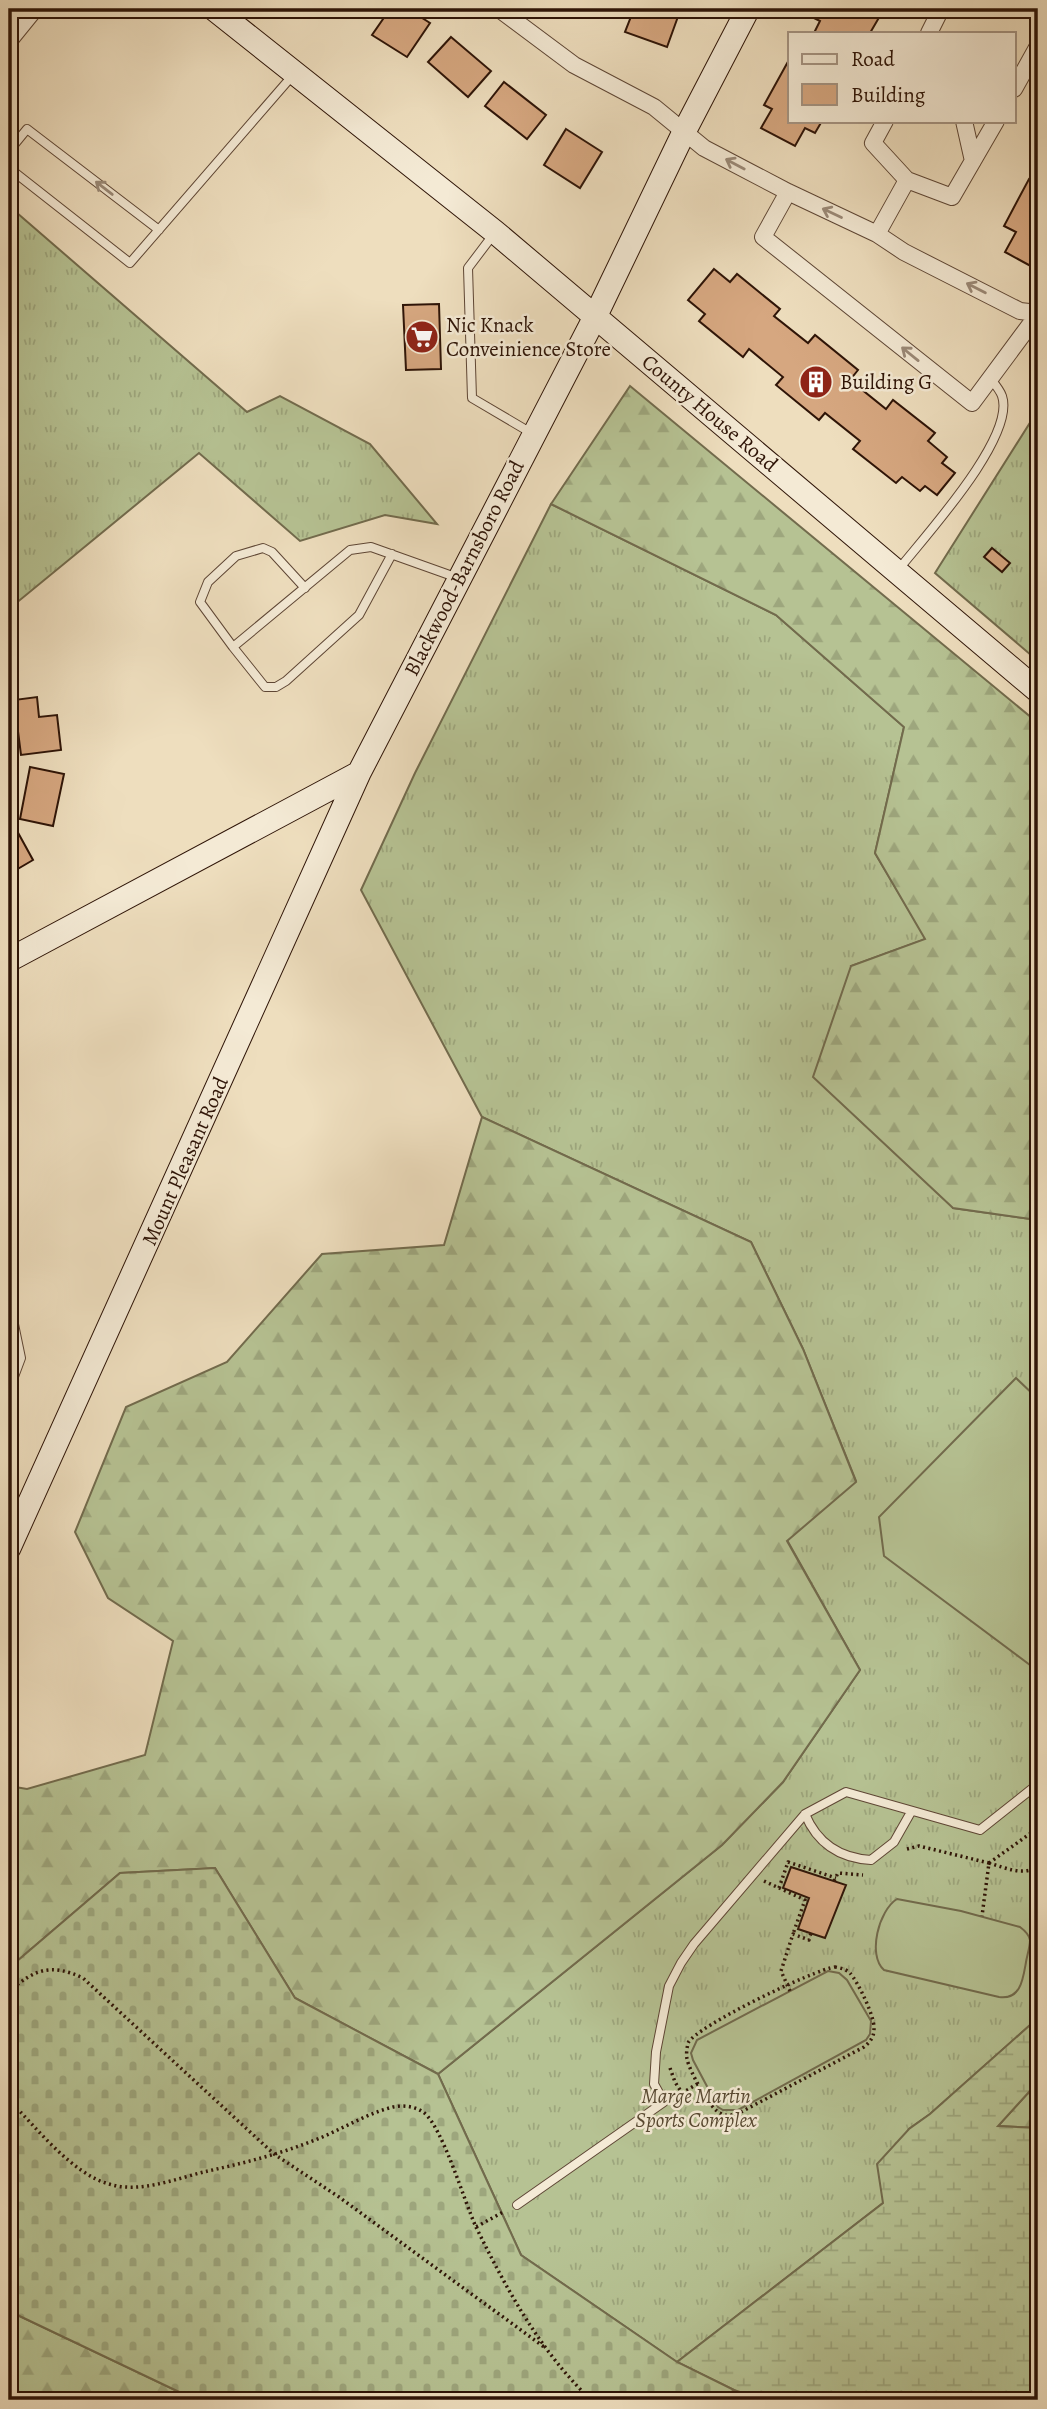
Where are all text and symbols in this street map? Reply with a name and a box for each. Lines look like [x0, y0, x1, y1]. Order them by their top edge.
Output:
legend [788, 32, 1016, 122]
text: Road [851, 45, 895, 73]
text: Building [851, 81, 926, 109]
one-way arrow [725, 157, 746, 170]
one-way arrow [96, 181, 114, 196]
one-way arrow [822, 206, 843, 219]
one-way arrow [966, 281, 987, 294]
place label: Nic Knack Conveinience Store [446, 311, 611, 363]
supermarket icon: Nic Knack Conveinience Store [403, 318, 441, 356]
one-way arrow [901, 346, 919, 361]
street label: County House Road [636, 348, 784, 479]
building icon: Building G [797, 363, 835, 401]
place label: Building G [840, 368, 932, 396]
street label: Blackwood-Barnsboro Road [397, 455, 531, 681]
street label: Mount Pleasant Road [135, 1071, 235, 1250]
park label: Marge Martin Sports Complex [635, 2082, 758, 2134]

